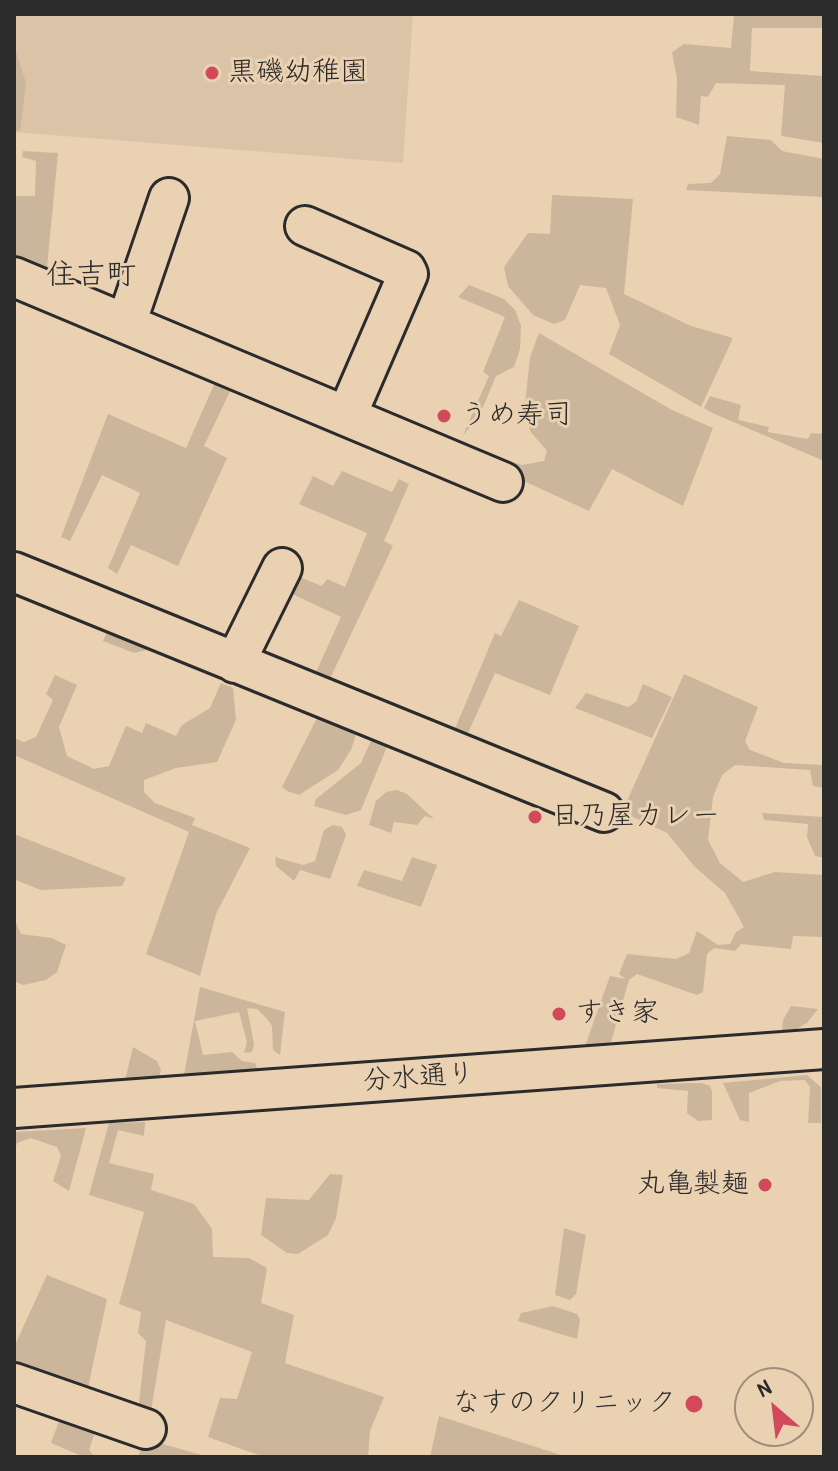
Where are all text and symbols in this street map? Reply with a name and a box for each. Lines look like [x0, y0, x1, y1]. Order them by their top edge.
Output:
place label: 黒磯幼稚園 [228, 56, 368, 90]
marker: 黒磯幼稚園 [203, 64, 221, 82]
district label: 住吉町 [46, 258, 136, 294]
place label: うめ寿司 [460, 399, 572, 433]
marker: うめ寿司 [435, 407, 453, 425]
place label: 日乃屋カレー [551, 800, 720, 834]
marker: 日乃屋カレー [526, 808, 544, 826]
place label: すき家 [575, 997, 659, 1031]
marker: すき家 [550, 1005, 568, 1023]
street label: 分水通り [362, 1057, 476, 1099]
place label: 丸亀製麺 [637, 1168, 749, 1202]
marker: 丸亀製麺 [756, 1176, 774, 1194]
north arrow [734, 1367, 814, 1447]
text: N [751, 1372, 776, 1404]
place label: なすのクリニック [452, 1387, 676, 1421]
marker: なすのクリニック [683, 1393, 705, 1415]

